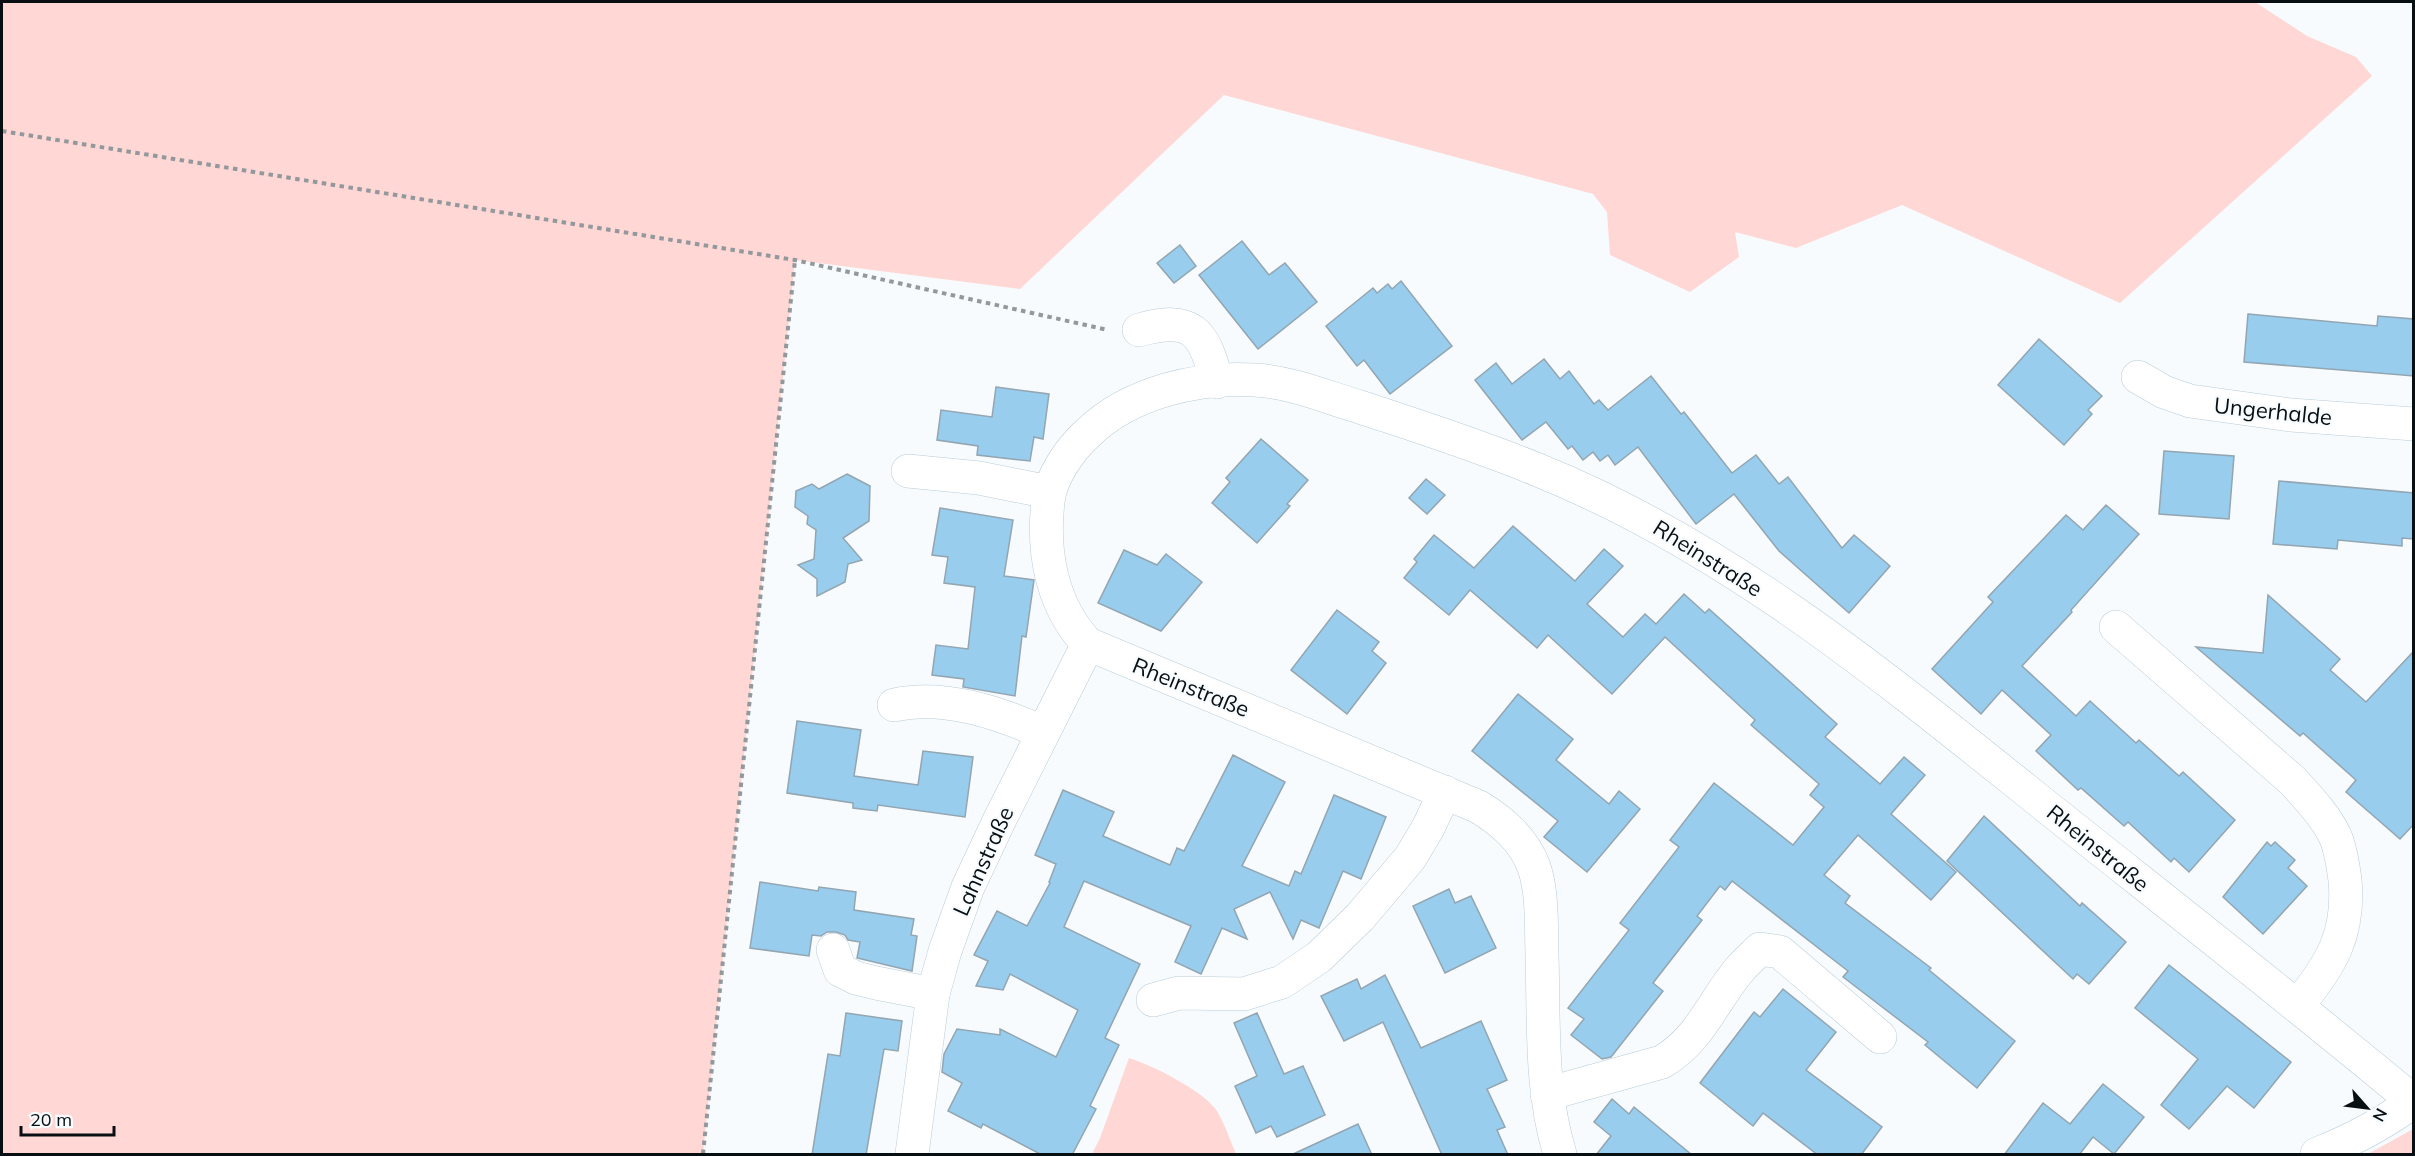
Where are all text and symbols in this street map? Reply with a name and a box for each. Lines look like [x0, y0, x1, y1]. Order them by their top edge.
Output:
street label: Ungerhalde [2213, 391, 2333, 431]
street label: Rheinstraße [1648, 513, 1768, 603]
street label: Rheinstraße [1128, 651, 1254, 723]
street label: Rheinstraße [2041, 798, 2155, 898]
street label: Lahnstraße [947, 802, 1019, 920]
north arrow [2337, 1078, 2397, 1138]
scale bar [21, 1099, 114, 1137]
text: N [2369, 1105, 2392, 1125]
text: 20 m [30, 1108, 72, 1131]

